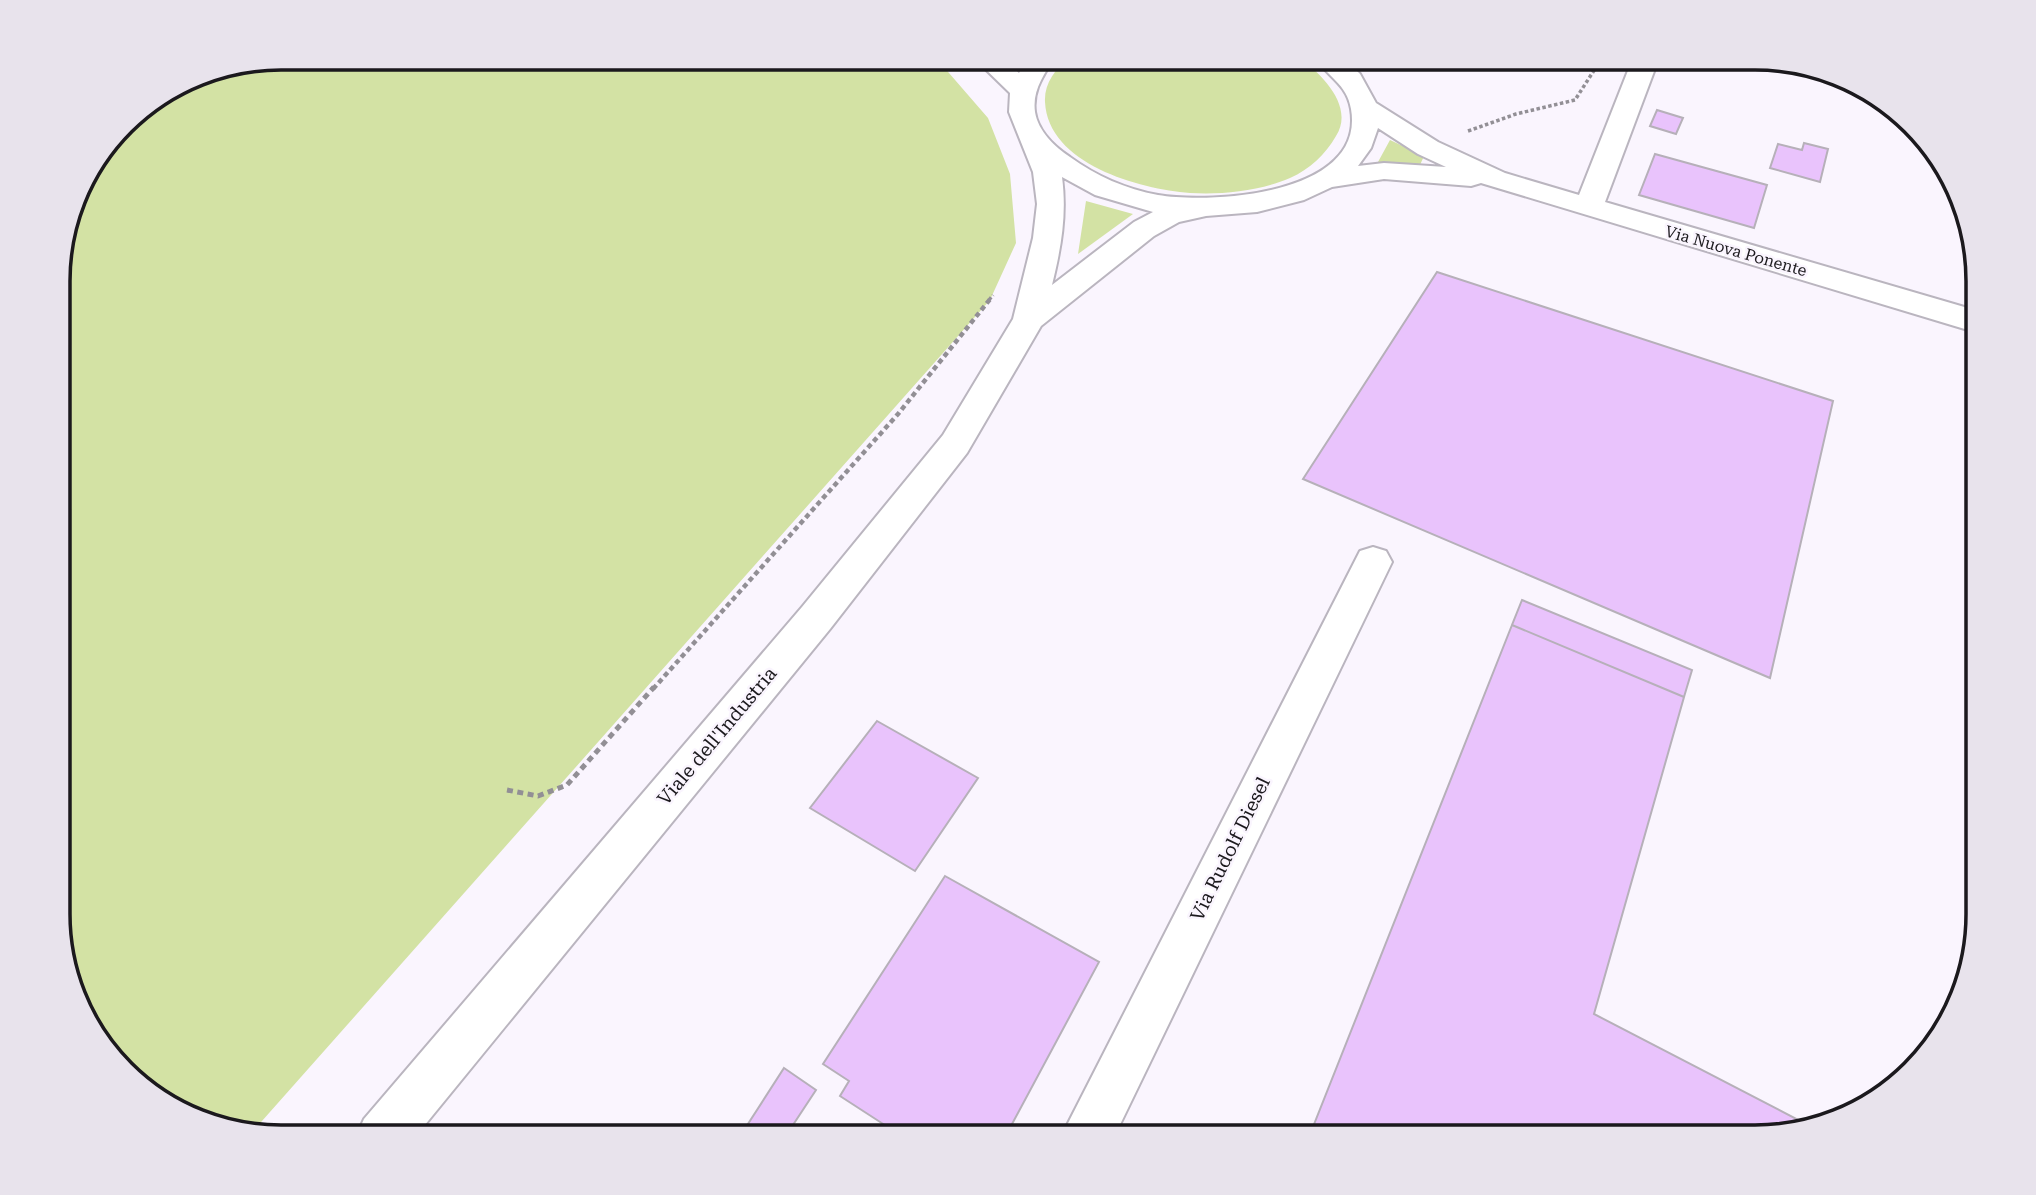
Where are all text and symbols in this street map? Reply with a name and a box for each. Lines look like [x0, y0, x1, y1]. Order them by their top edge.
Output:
street label: Via Nuova Ponente [1663, 222, 1809, 280]
street label: Viale dell'Industria [653, 662, 782, 810]
street label: Via Rudolf Diesel [1185, 773, 1275, 925]

